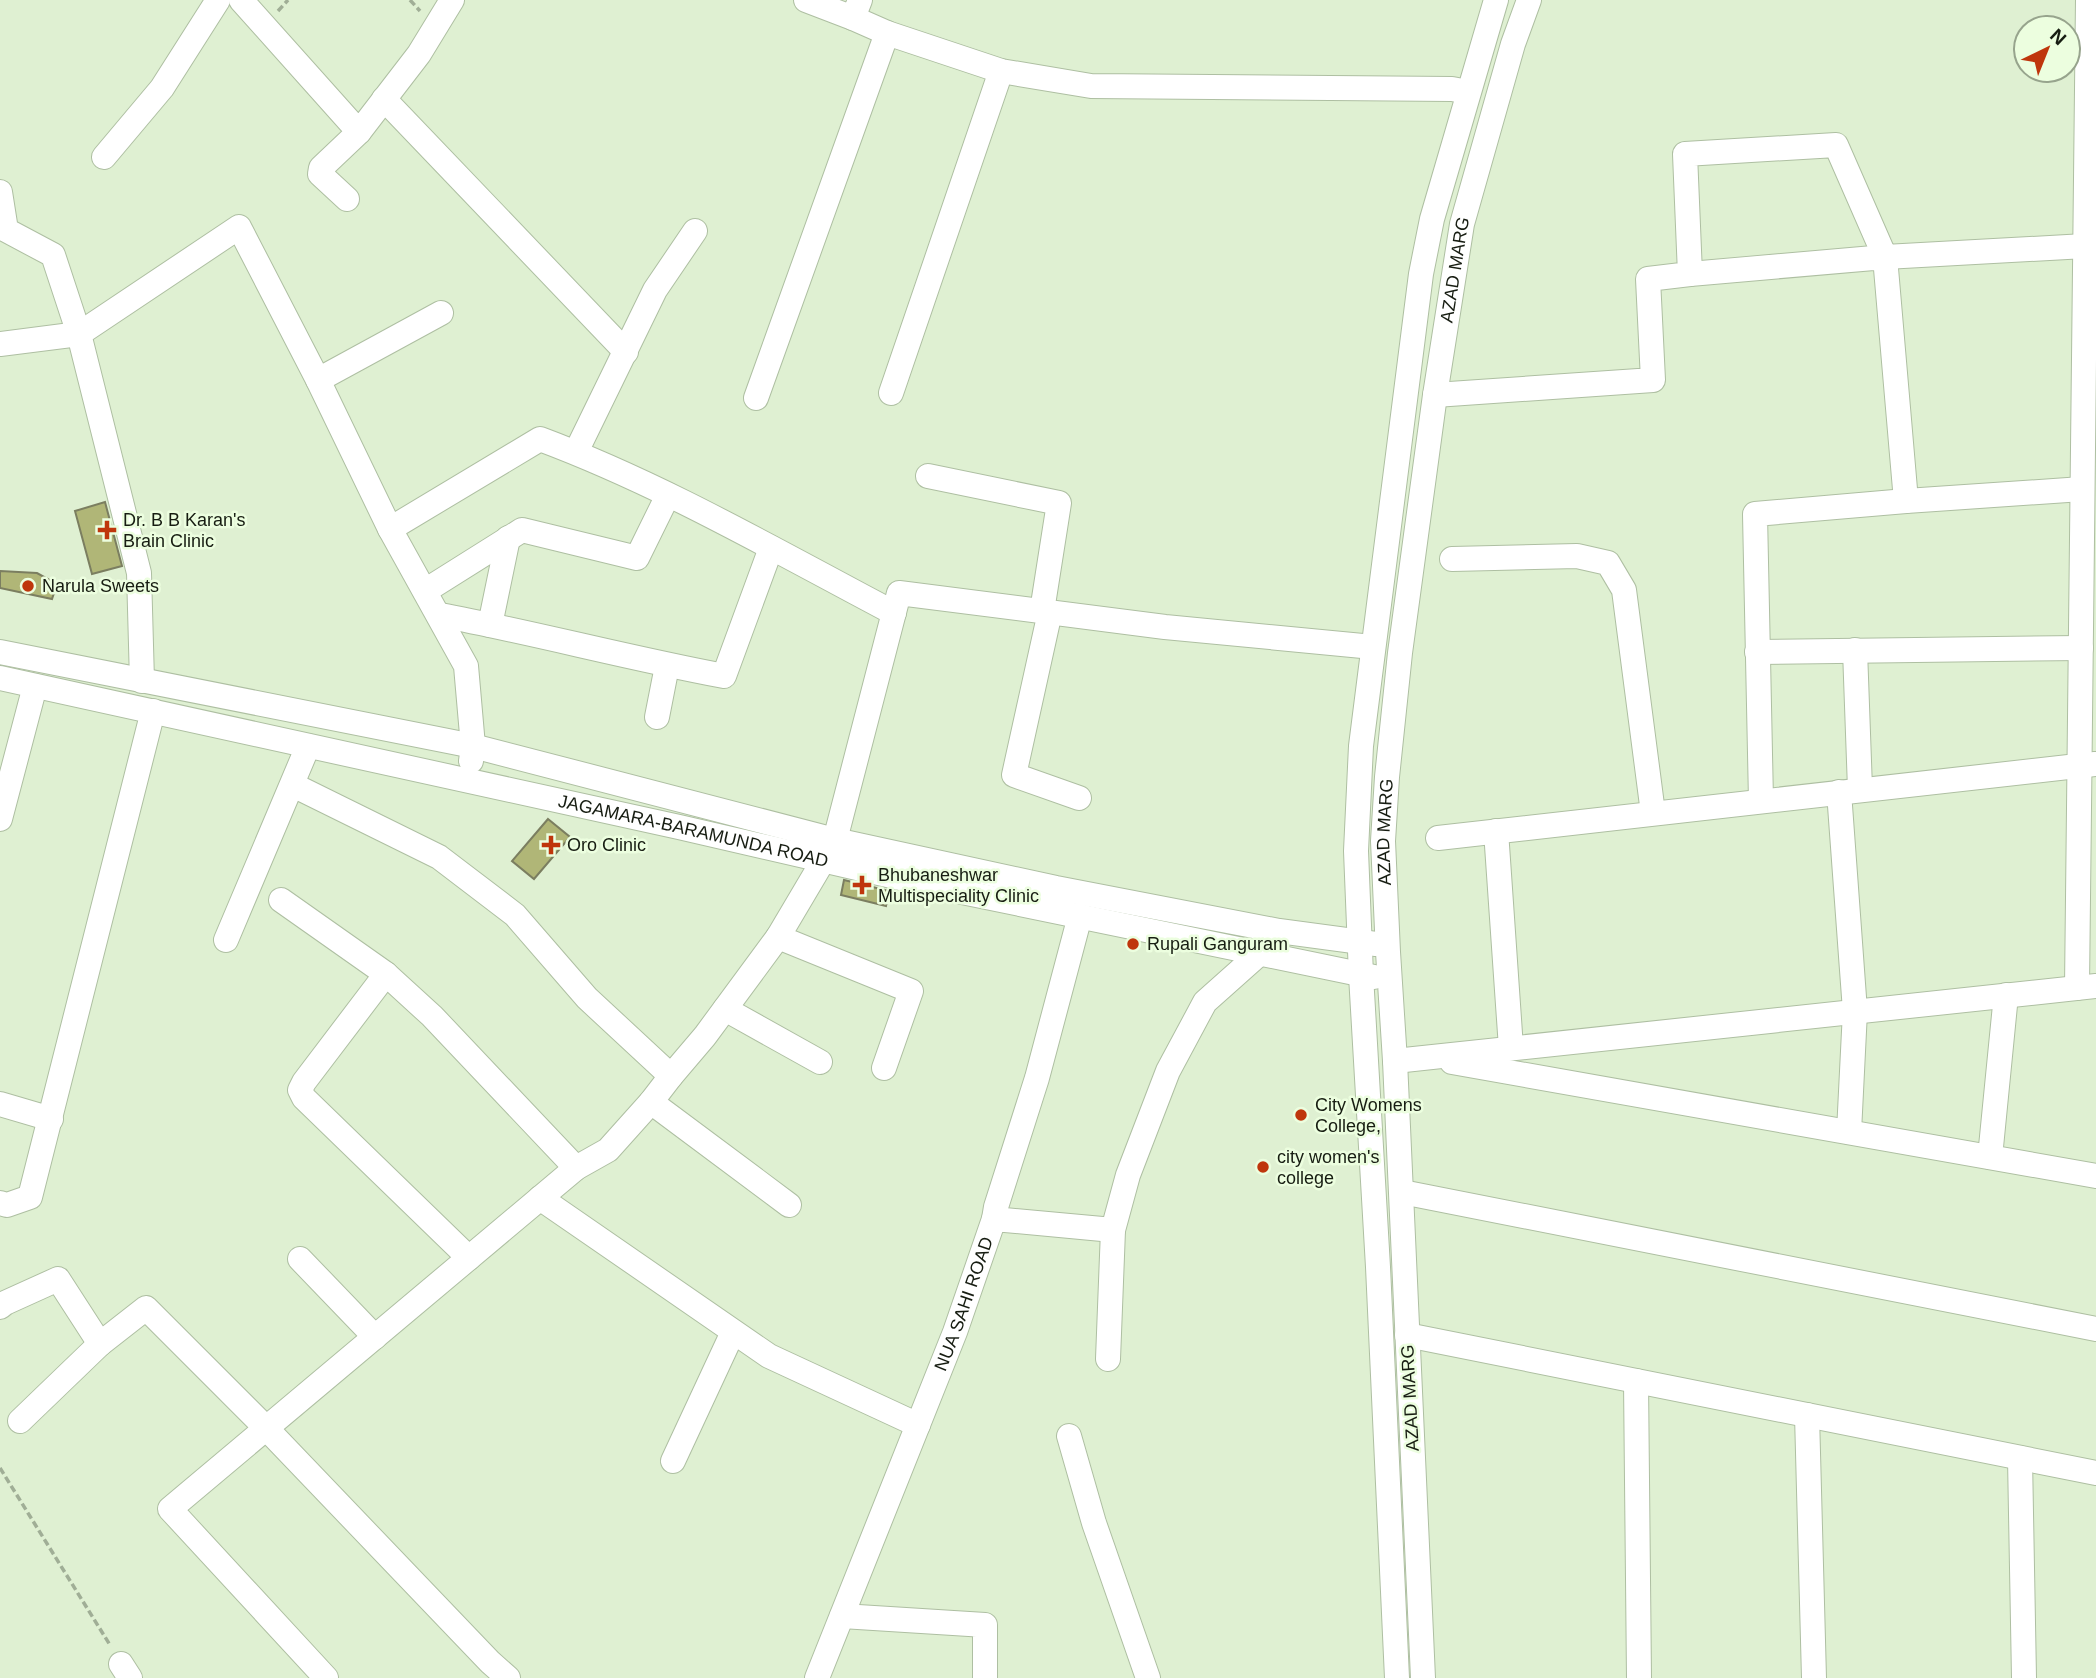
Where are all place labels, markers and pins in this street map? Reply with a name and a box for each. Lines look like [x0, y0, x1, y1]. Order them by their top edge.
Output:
place label: Dr. B B Karan's Brain Clinic [123, 510, 245, 551]
marker: Dr. B B Karan's Brain Clinic [97, 520, 117, 540]
place label: Narula Sweets [42, 576, 159, 596]
marker: Narula Sweets [20, 578, 36, 594]
marker: Oro Clinic [541, 835, 561, 855]
place label: Oro Clinic [567, 835, 646, 855]
place label: Bhubaneshwar Multispeciality Clinic [878, 865, 1039, 906]
marker: Bhubaneshwar Multispeciality Clinic [852, 875, 872, 895]
place label: Rupali Ganguram [1147, 934, 1288, 954]
marker: Rupali Ganguram [1125, 936, 1141, 952]
place label: City Womens College, [1315, 1095, 1422, 1136]
marker: City Womens College, [1293, 1107, 1309, 1123]
place label: city women's college [1277, 1147, 1379, 1188]
marker: city women's college [1255, 1159, 1271, 1175]

